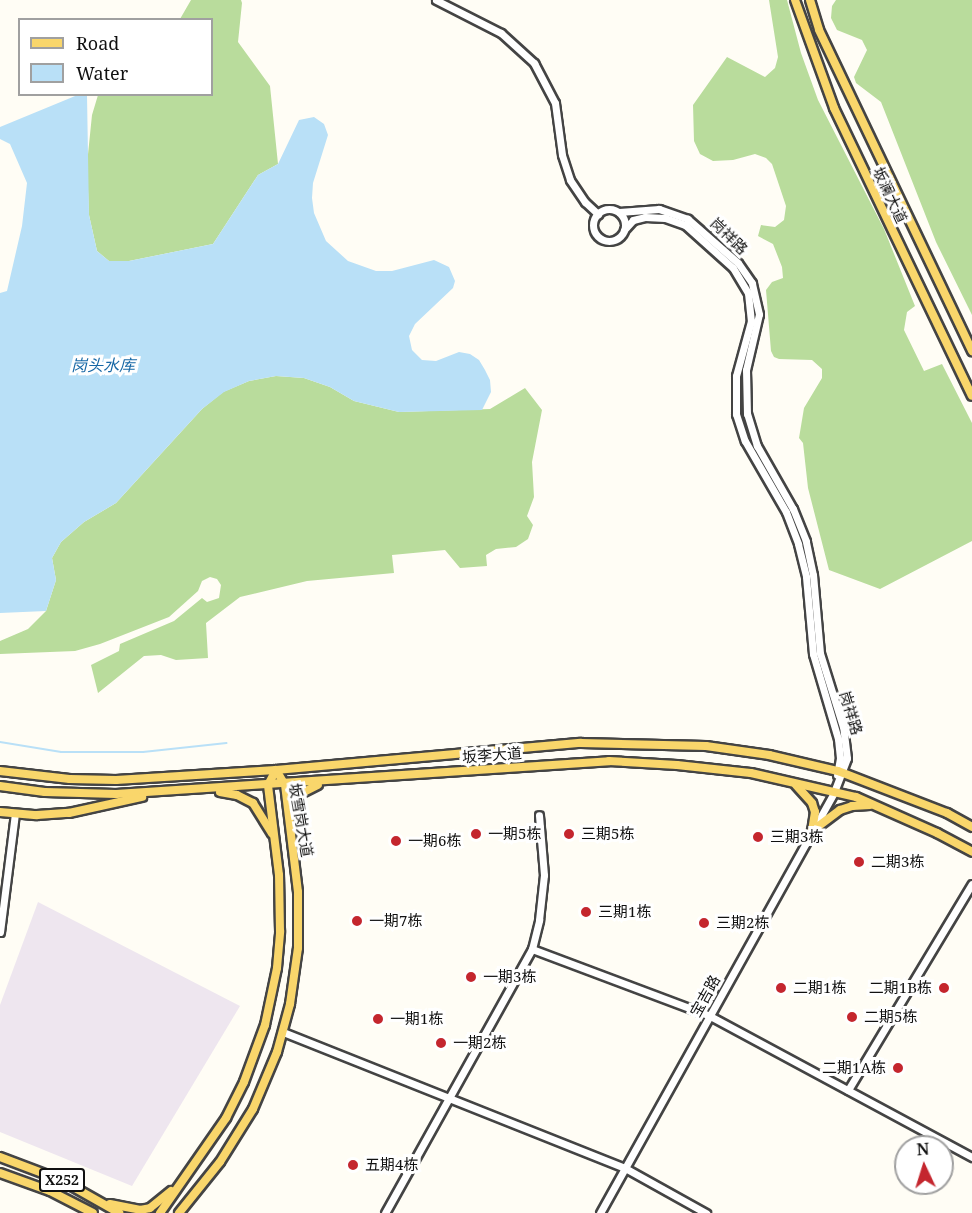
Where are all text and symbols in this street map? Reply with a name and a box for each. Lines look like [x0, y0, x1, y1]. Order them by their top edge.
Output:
legend [18, 18, 213, 96]
text: Road [76, 31, 119, 55]
text: Water [76, 61, 128, 85]
street label: 坂澜大道 [869, 164, 911, 226]
street label: 岗祥路 [707, 214, 751, 258]
water label: 岗头水库 [71, 355, 135, 375]
street label: 岗祥路 [836, 689, 866, 737]
street label: 坂李大道 [461, 744, 523, 766]
street label: 坂雪岗大道 [286, 782, 316, 858]
place label: 一期5栋 [488, 825, 541, 843]
place label: 三期5栋 [581, 825, 634, 843]
marker: 一期5栋 [469, 827, 483, 841]
marker: 三期5栋 [562, 827, 576, 841]
place label: 三期3栋 [770, 828, 823, 846]
marker: 三期3栋 [751, 830, 765, 844]
place label: 一期6栋 [408, 832, 461, 850]
marker: 一期6栋 [389, 834, 403, 848]
place label: 二期3栋 [871, 853, 924, 871]
marker: 二期3栋 [852, 855, 866, 869]
place label: 三期1栋 [598, 903, 651, 921]
marker: 三期1栋 [579, 905, 593, 919]
place label: 一期7栋 [369, 912, 422, 930]
marker: 一期7栋 [350, 914, 364, 928]
place label: 三期2栋 [716, 914, 769, 932]
marker: 三期2栋 [697, 916, 711, 930]
place label: 一期3栋 [483, 968, 536, 986]
marker: 一期3栋 [464, 970, 478, 984]
street label: 宝吉路 [686, 972, 724, 1020]
place label: 二期1栋 [793, 979, 846, 997]
place label: 二期1B栋 [869, 979, 932, 997]
marker: 二期1栋 [774, 981, 788, 995]
marker: 二期1B栋 [937, 981, 951, 995]
place label: 二期5栋 [864, 1008, 917, 1026]
place label: 一期1栋 [390, 1010, 443, 1028]
marker: 二期5栋 [845, 1010, 859, 1024]
marker: 一期1栋 [371, 1012, 385, 1026]
place label: 一期2栋 [453, 1034, 506, 1052]
marker: 一期2栋 [434, 1036, 448, 1050]
place label: 二期1A栋 [822, 1059, 886, 1077]
marker: 二期1A栋 [891, 1061, 905, 1075]
north arrow [894, 1135, 954, 1195]
text: N [916, 1138, 930, 1160]
place label: 五期4栋 [365, 1156, 418, 1174]
marker: 五期4栋 [346, 1158, 360, 1172]
road number: X252 [38, 1169, 86, 1191]

